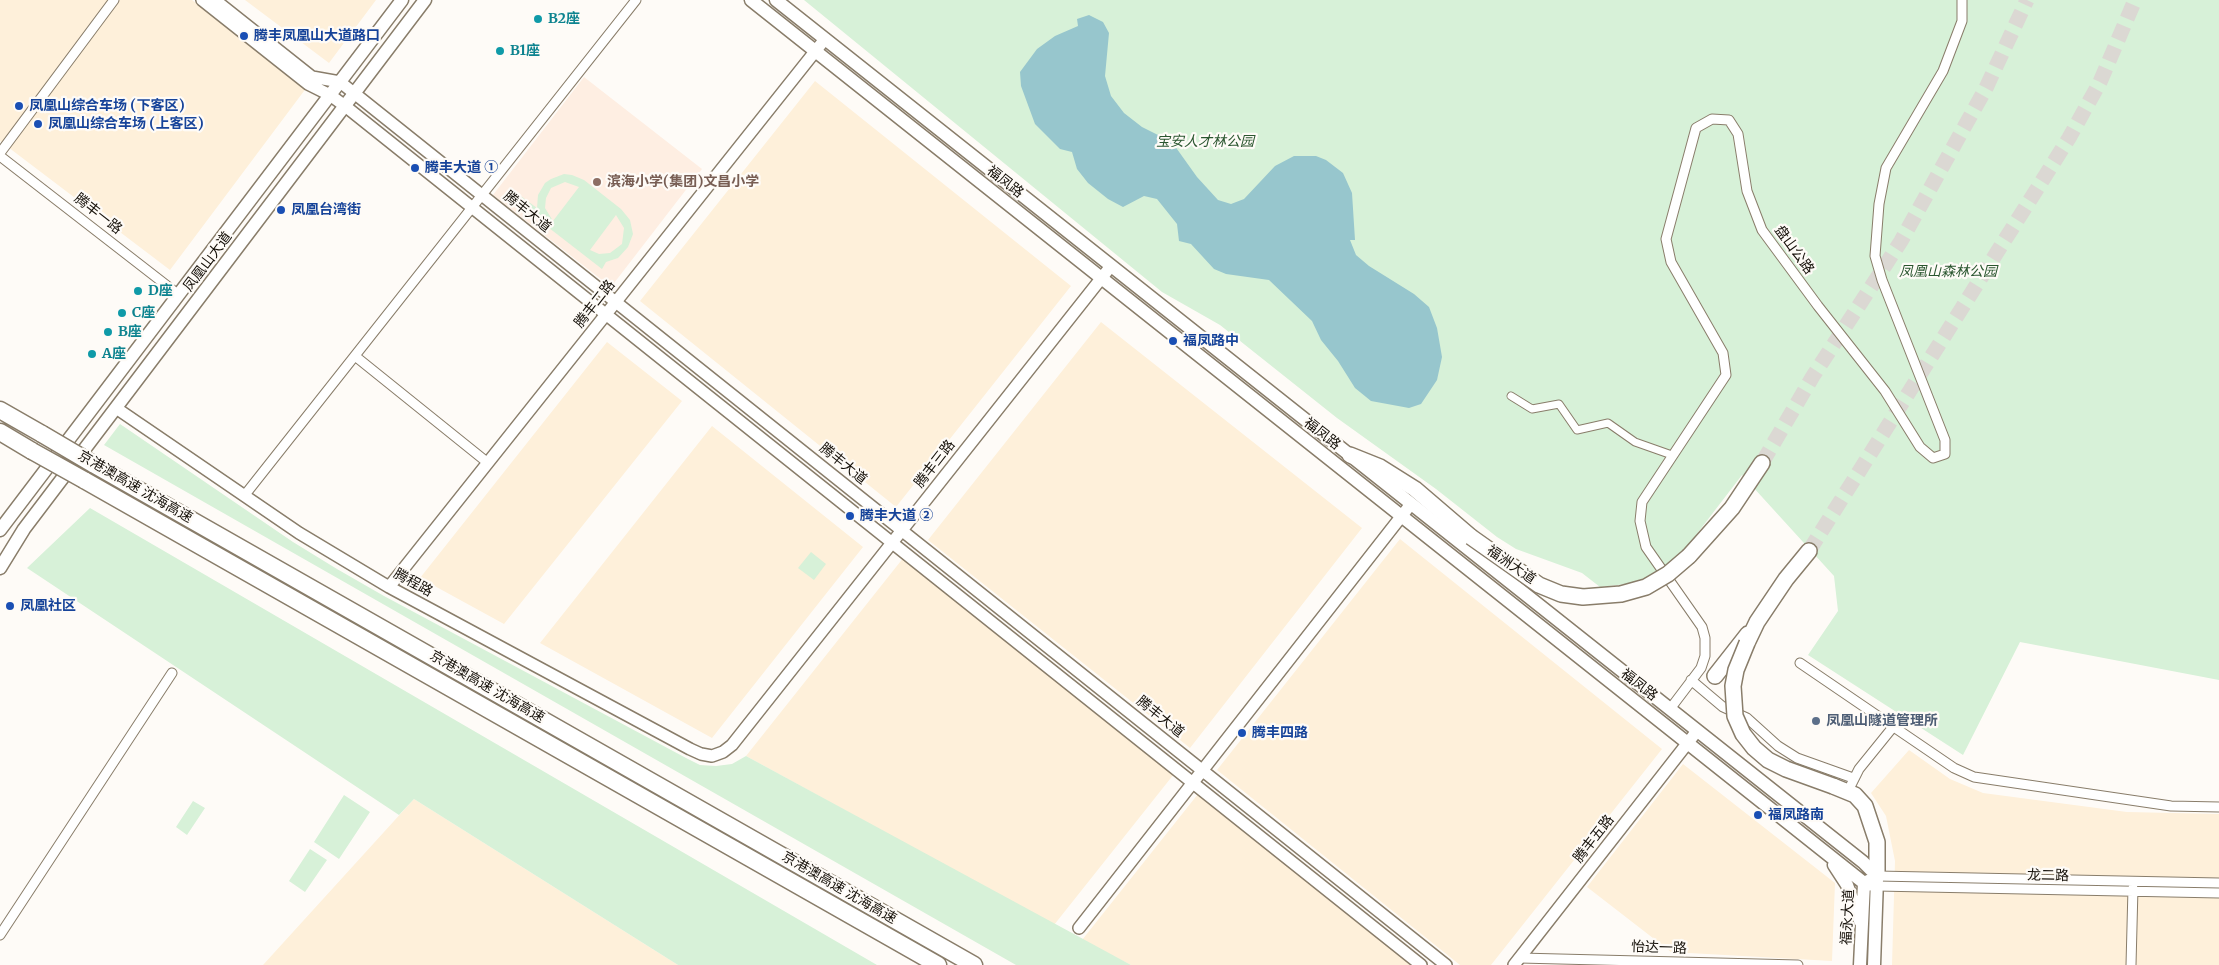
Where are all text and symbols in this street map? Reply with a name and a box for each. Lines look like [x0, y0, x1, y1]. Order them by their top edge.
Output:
place label: B2座 [548, 11, 580, 27]
marker: B2座 [532, 13, 544, 25]
place label: 腾丰凤凰山大道路口 [254, 28, 380, 44]
marker: 腾丰凤凰山大道路口 [238, 30, 250, 42]
place label: B1座 [510, 43, 540, 59]
marker: B1座 [494, 45, 506, 57]
place label: 凤凰山综合车场 (下客区) [29, 98, 185, 114]
marker: 凤凰山综合车场 (下客区) [13, 100, 25, 112]
place label: 凤凰山综合车场 (上客区) [48, 116, 204, 132]
marker: 凤凰山综合车场 (上客区) [32, 118, 44, 130]
park label: 宝安人才林公园 [1156, 134, 1254, 150]
place label: 腾丰大道 ① [425, 160, 498, 176]
marker: 腾丰大道 ① [409, 162, 421, 174]
street label: 福凤路 [983, 162, 1027, 202]
place label: 滨海小学(集团)文昌小学 [607, 174, 759, 190]
marker: 滨海小学(集团)文昌小学 [591, 176, 603, 188]
street label: 腾丰大道 [500, 188, 554, 236]
street label: 腾丰一路 [71, 190, 125, 238]
place label: 凤凰台湾街 [291, 202, 361, 218]
marker: 凤凰台湾街 [275, 204, 287, 216]
street label: 盘山公路 [1771, 222, 1817, 278]
street label: 凤凰山大道 [180, 229, 236, 295]
park label: 凤凰山森林公园 [1899, 264, 1997, 280]
street label: 腾丰二路 [571, 277, 619, 331]
place label: D座 [148, 283, 173, 299]
marker: D座 [132, 285, 144, 297]
place label: C座 [132, 305, 155, 321]
marker: C座 [116, 307, 128, 319]
place label: B座 [118, 324, 142, 340]
marker: B座 [102, 326, 114, 338]
place label: 福凤路中 [1183, 333, 1239, 349]
marker: 福凤路中 [1167, 335, 1179, 347]
place label: A座 [102, 346, 126, 362]
marker: A座 [86, 348, 98, 360]
street label: 福凤路 [1300, 414, 1344, 454]
street label: 腾丰三路 [911, 437, 959, 491]
street label: 腾丰大道 [816, 440, 870, 488]
street label: 京港澳高速 沈海高速 [75, 447, 195, 527]
place label: 腾丰大道 ② [860, 508, 933, 524]
marker: 腾丰大道 ② [844, 510, 856, 522]
street label: 福洲大道 [1483, 542, 1539, 588]
street label: 腾程路 [391, 565, 435, 601]
place label: 凤凰社区 [20, 598, 76, 614]
marker: 凤凰社区 [4, 600, 16, 612]
street label: 京港澳高速 沈海高速 [427, 647, 547, 727]
street label: 福凤路 [1617, 665, 1661, 705]
street label: 腾丰大道 [1133, 693, 1187, 741]
place label: 凤凰山隧道管理所 [1826, 713, 1938, 729]
marker: 凤凰山隧道管理所 [1810, 715, 1822, 727]
place label: 腾丰四路 [1252, 725, 1308, 741]
marker: 腾丰四路 [1236, 727, 1248, 739]
place label: 福凤路南 [1768, 807, 1824, 823]
marker: 福凤路南 [1752, 809, 1764, 821]
street label: 腾丰五路 [1570, 812, 1618, 866]
street label: 京港澳高速 沈海高速 [779, 848, 899, 928]
street label: 龙二路 [2027, 867, 2069, 885]
street label: 福永大道 [1838, 889, 1858, 945]
street label: 怡达一路 [1631, 939, 1687, 957]

